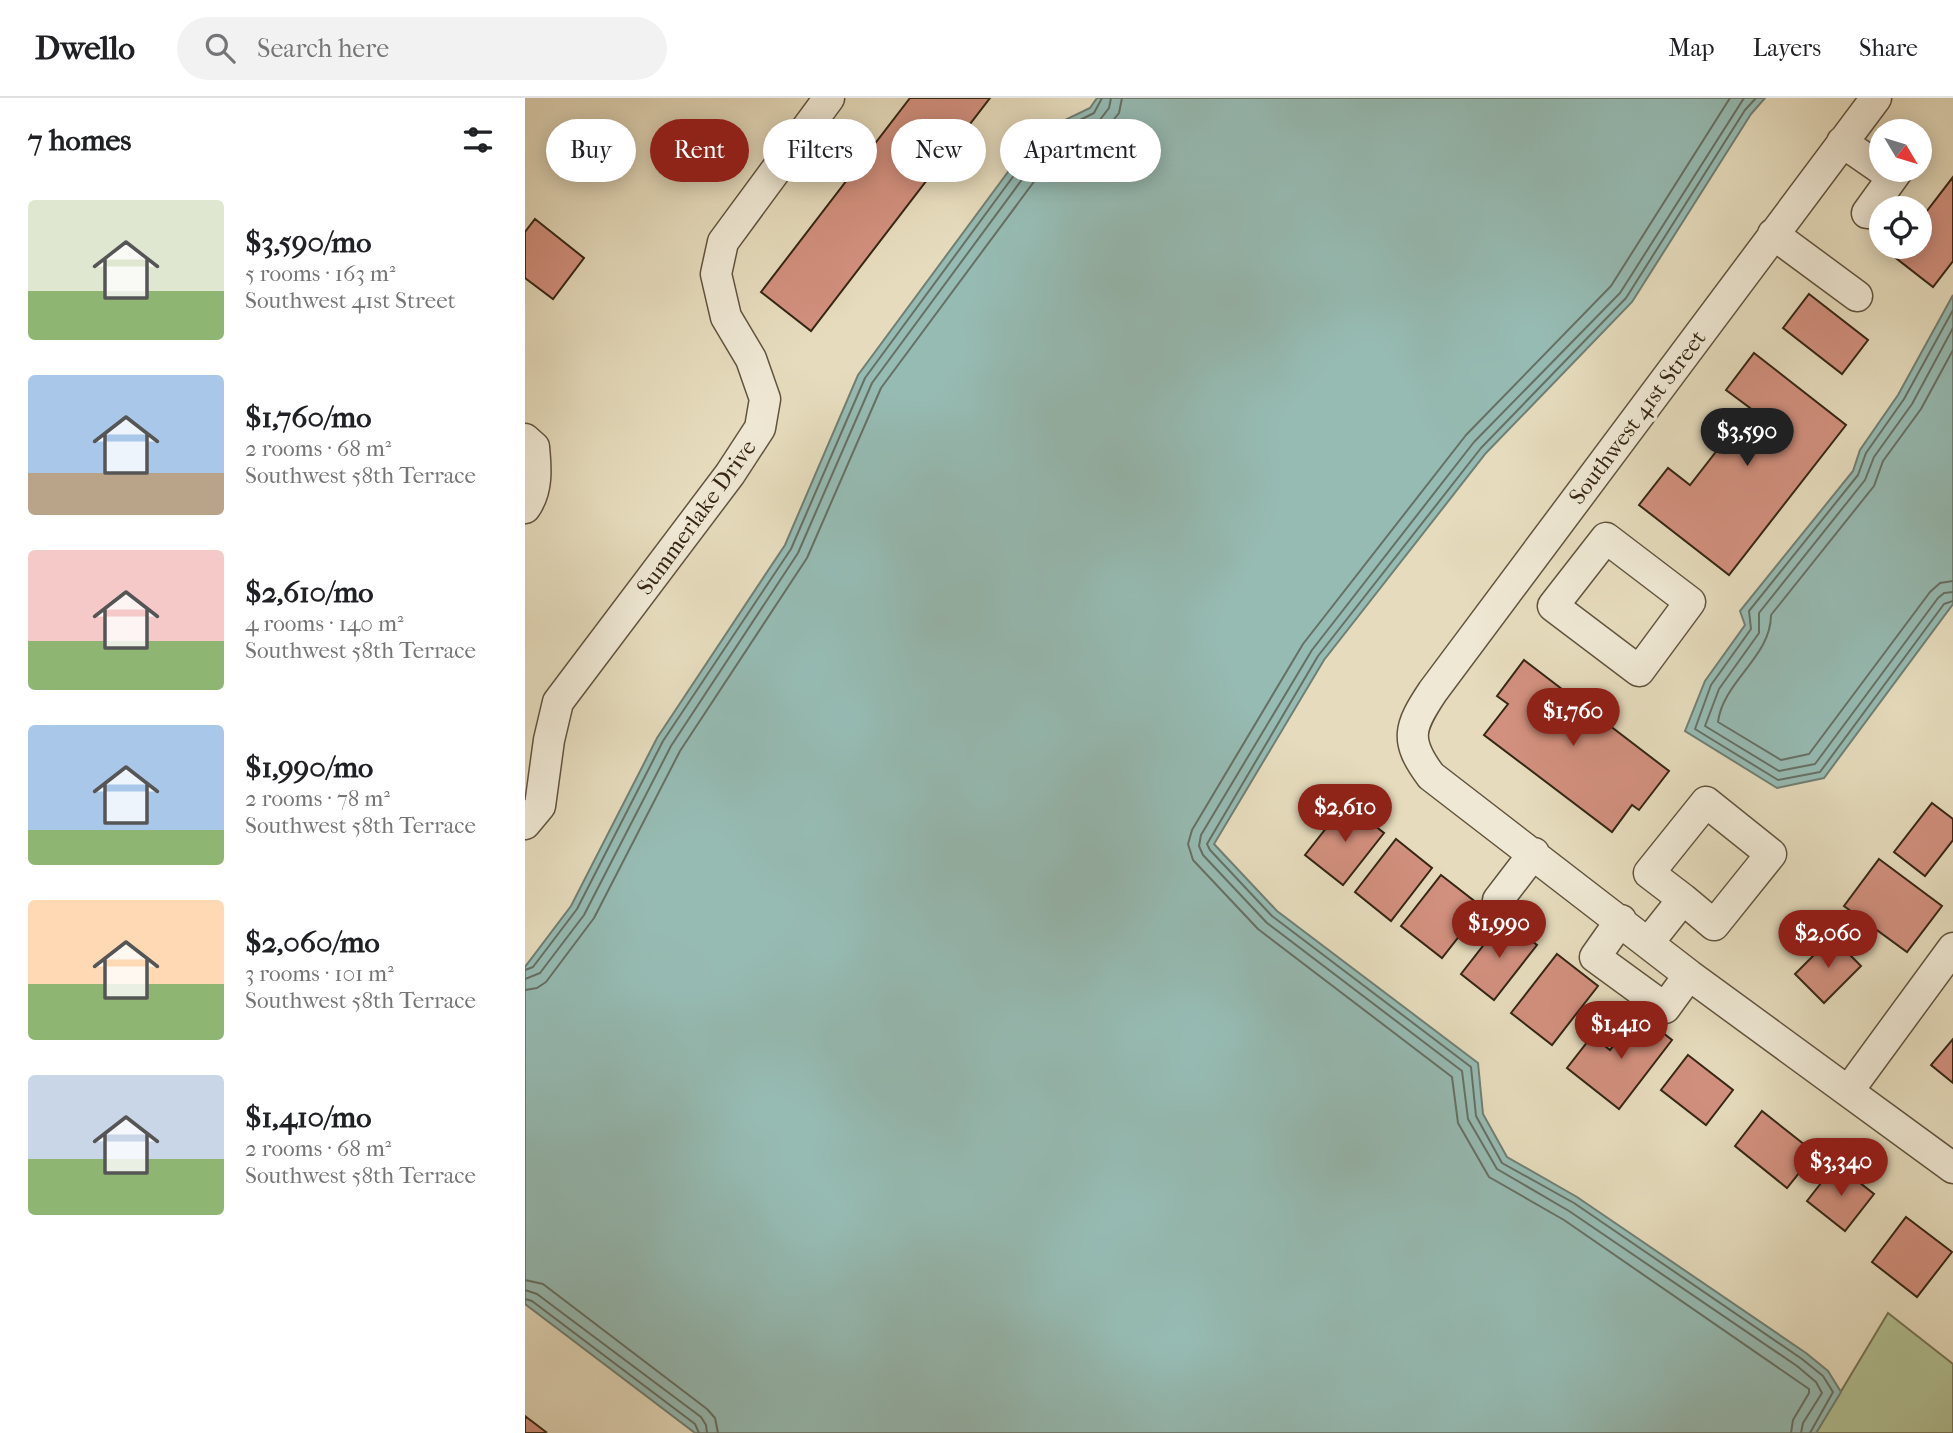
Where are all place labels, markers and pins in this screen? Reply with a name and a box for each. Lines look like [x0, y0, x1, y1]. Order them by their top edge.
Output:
pin: $3,590 [1690, 408, 1804, 468]
pin: $1,760 [1516, 688, 1630, 748]
pin: $2,610 [1288, 784, 1402, 844]
pin: $1,990 [1442, 900, 1556, 960]
pin: $2,060 [1771, 910, 1885, 970]
pin: $1,410 [1564, 1002, 1678, 1061]
pin: $3,340 [1784, 1138, 1898, 1198]

